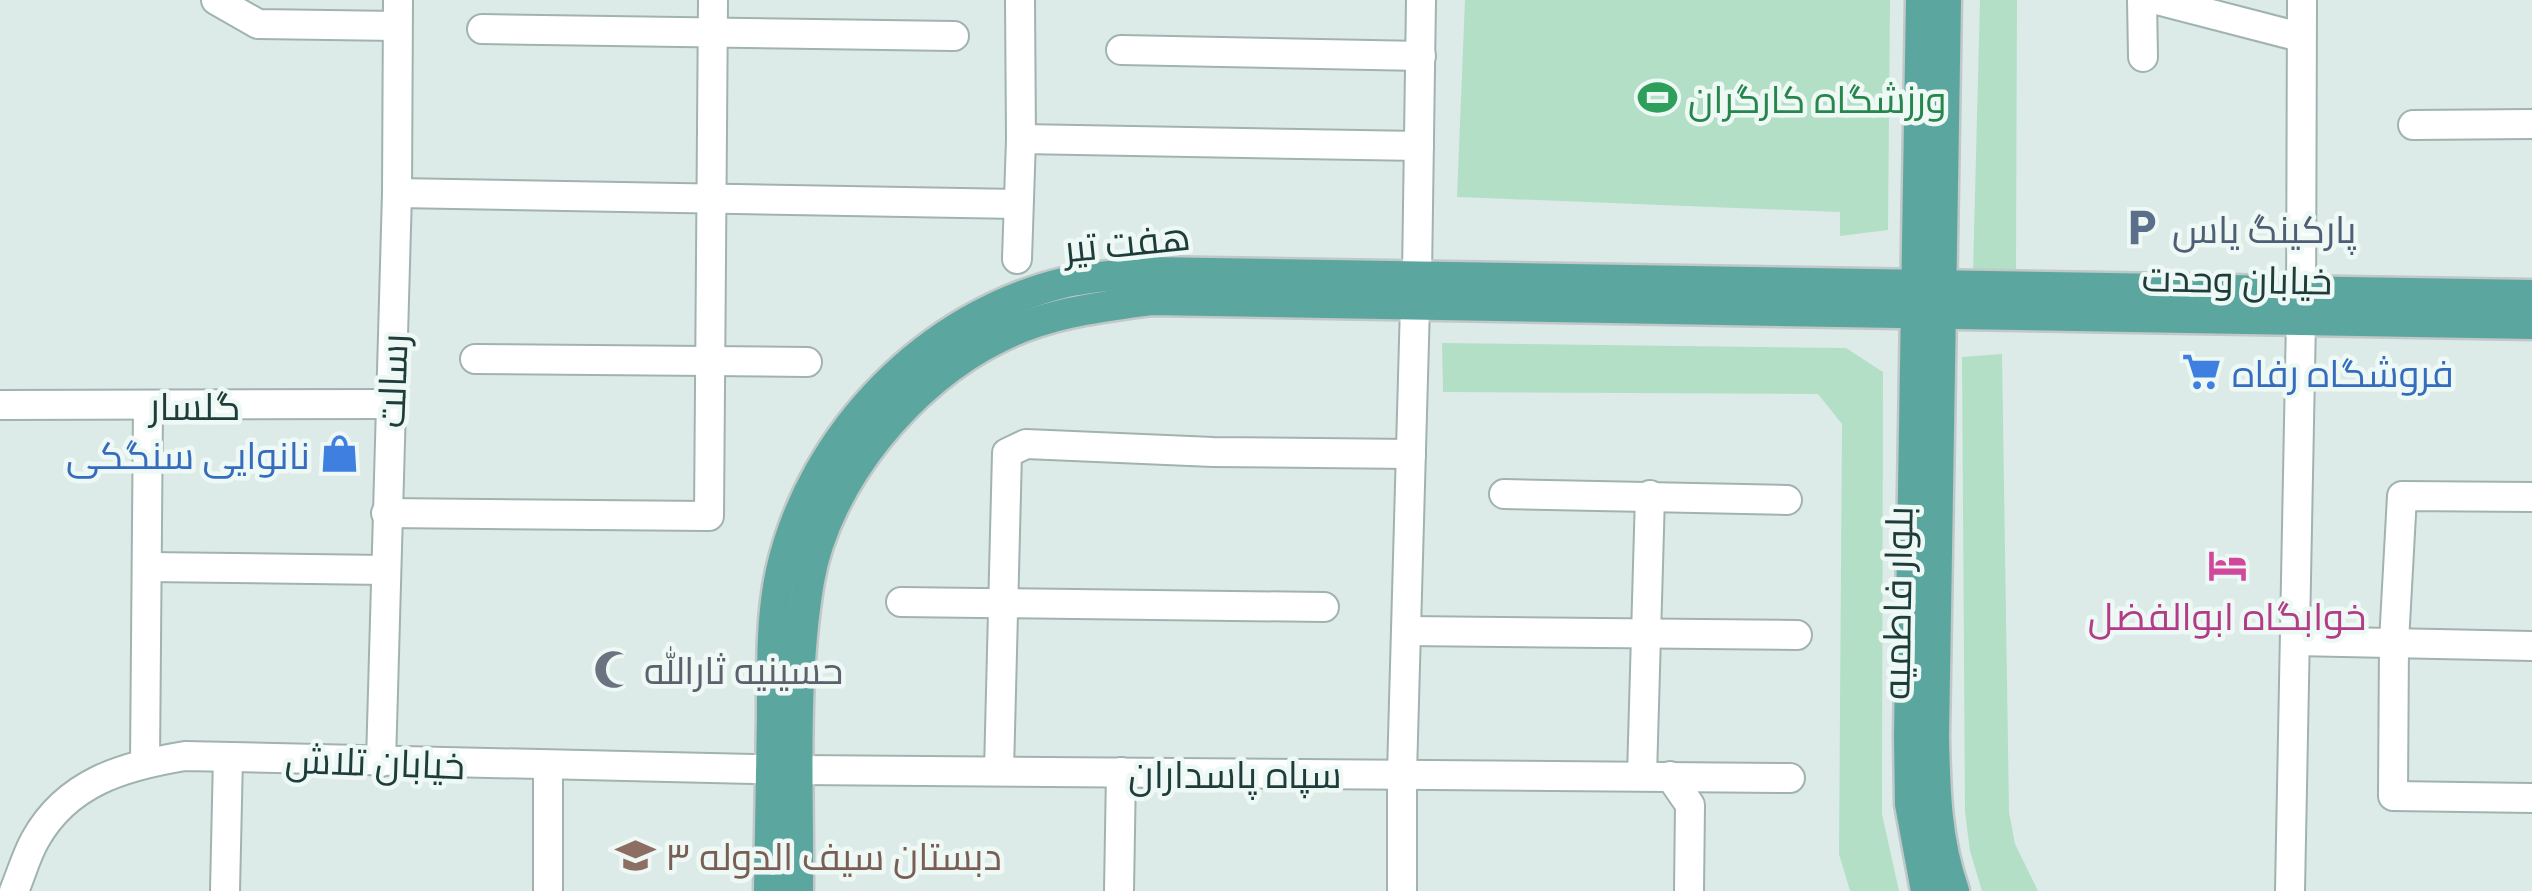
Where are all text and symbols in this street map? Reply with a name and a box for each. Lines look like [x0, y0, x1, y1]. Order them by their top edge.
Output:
place label: ورزشگاه کارگران [1688, 75, 1946, 122]
sports icon: ورزشگاه کارگران [1637, 77, 1679, 119]
place label: پارکینگ یاس [2172, 205, 2356, 255]
parking icon: پارکینگ یاس [2121, 207, 2163, 249]
street label: هفت تیر [1060, 211, 1193, 272]
street label: خیابان وحدت [2141, 253, 2333, 304]
street label: رسالت [366, 333, 416, 429]
place label: فروشگاه رفاه [2232, 349, 2454, 396]
supermarket icon: فروشگاه رفاه [2181, 351, 2223, 393]
street label: گلسار [147, 382, 241, 428]
place label: نانوایی سنگکی [66, 431, 310, 479]
shop icon: نانوایی سنگکی [319, 433, 361, 475]
street label: بلوار فاطمیه [1871, 506, 1922, 700]
hotel icon: خوابگاه ابوالفضل [2206, 545, 2248, 587]
place label: خوابگاه ابوالفضل [2088, 592, 2366, 640]
place label: حسینیه ثارالله [644, 646, 843, 692]
mosque icon: حسینیه ثارالله [593, 648, 635, 690]
street label: خیابان تلاش [284, 735, 466, 789]
street label: سپاه پاسداران [1128, 750, 1342, 800]
place label: دبستان سیف الدوله ۳ [665, 832, 1002, 879]
school or university icon: دبستان سیف الدوله ۳ [614, 834, 656, 876]

